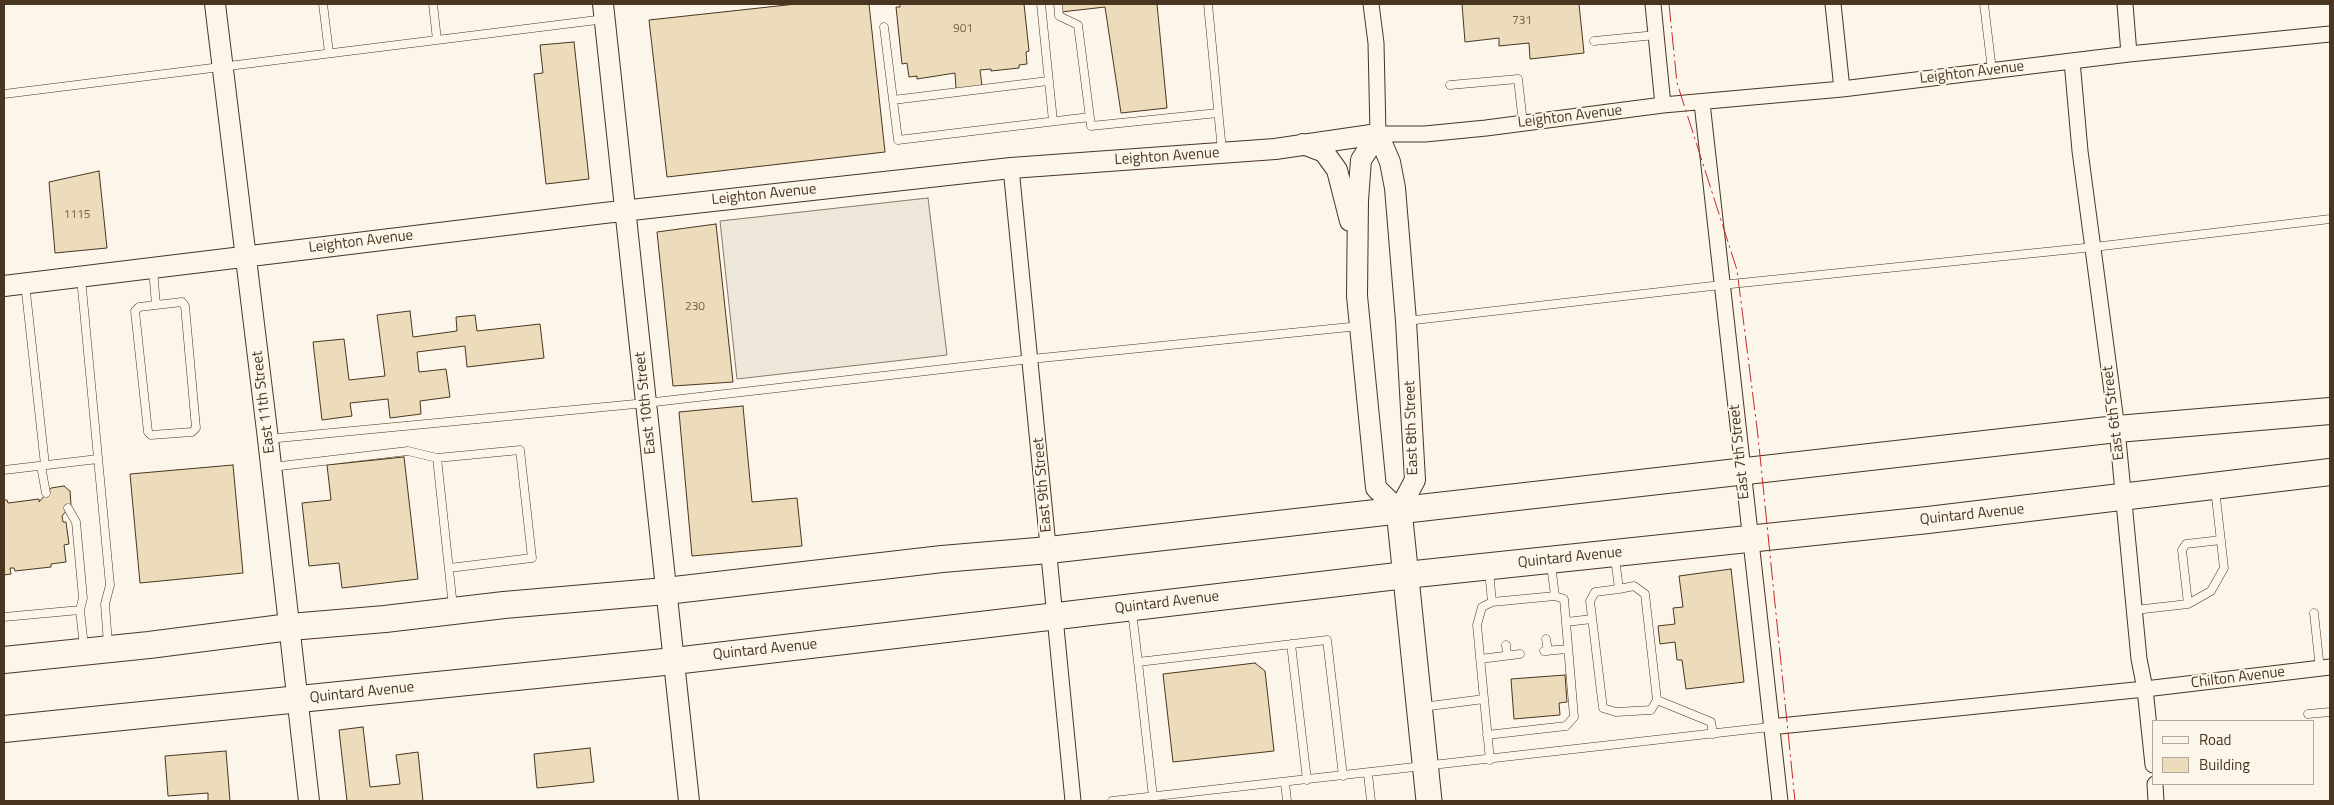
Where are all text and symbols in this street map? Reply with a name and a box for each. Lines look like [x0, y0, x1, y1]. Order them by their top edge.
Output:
house number: 731 [1512, 14, 1532, 28]
house number: 901 [953, 22, 973, 36]
street label: Leighton Avenue [1919, 58, 2025, 88]
street label: Leighton Avenue [1517, 102, 1623, 132]
street label: Leighton Avenue [1114, 144, 1220, 170]
street label: Leighton Avenue [711, 181, 817, 209]
house number: 1115 [64, 208, 90, 222]
street label: Leighton Avenue [308, 227, 414, 257]
house number: 230 [685, 300, 705, 314]
street label: East 11th Street [249, 350, 279, 454]
street label: East 10th Street [632, 351, 660, 455]
street label: East 6th Street [2099, 365, 2129, 461]
street label: East 8th Street [1401, 380, 1423, 476]
street label: East 7th Street [1726, 404, 1754, 500]
street label: East 9th Street [1030, 437, 1056, 533]
street label: Quintard Avenue [1919, 501, 2025, 529]
street label: Quintard Avenue [1517, 544, 1623, 572]
street label: Quintard Avenue [1114, 588, 1220, 618]
street label: Quintard Avenue [712, 636, 818, 664]
street label: Chilton Avenue [2190, 663, 2286, 693]
street label: Quintard Avenue [309, 679, 415, 707]
legend [2152, 720, 2314, 785]
text: Road [2199, 728, 2231, 751]
text: Building [2199, 753, 2250, 776]

